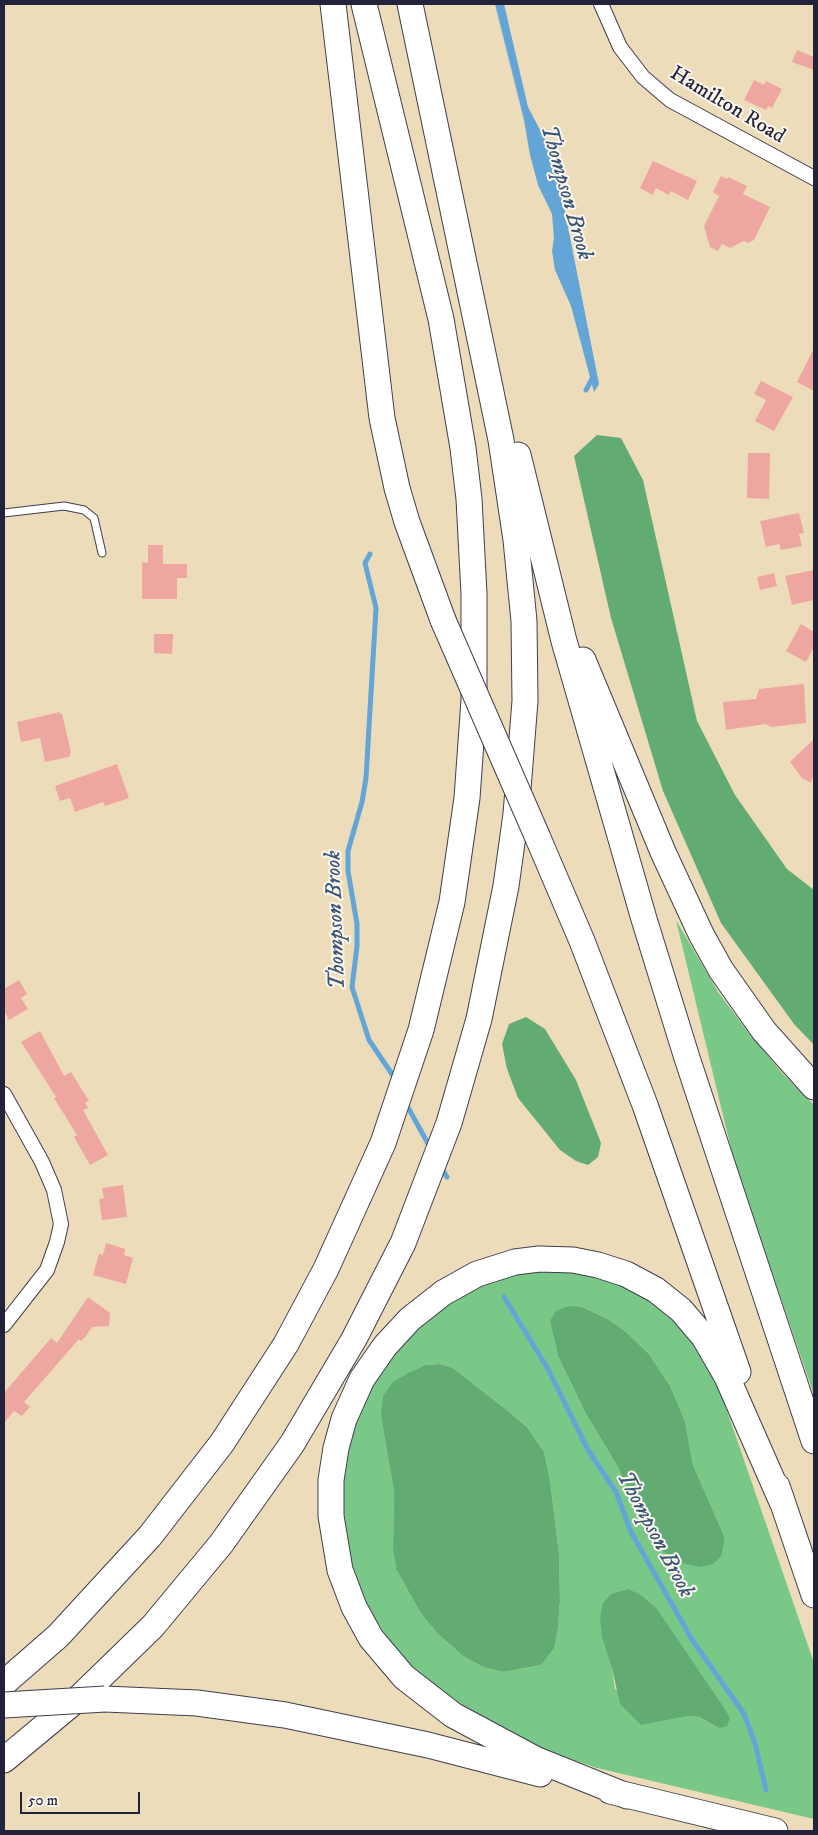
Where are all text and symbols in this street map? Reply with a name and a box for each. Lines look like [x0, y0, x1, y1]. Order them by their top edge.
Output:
street label: Hamilton Road [665, 62, 789, 150]
water label: Thompson Brook [533, 122, 597, 264]
water label: Thompson Brook [321, 850, 353, 990]
water label: Thompson Brook [610, 1467, 698, 1603]
scale bar [22, 1782, 142, 1814]
text: 50 m [28, 1791, 58, 1810]

